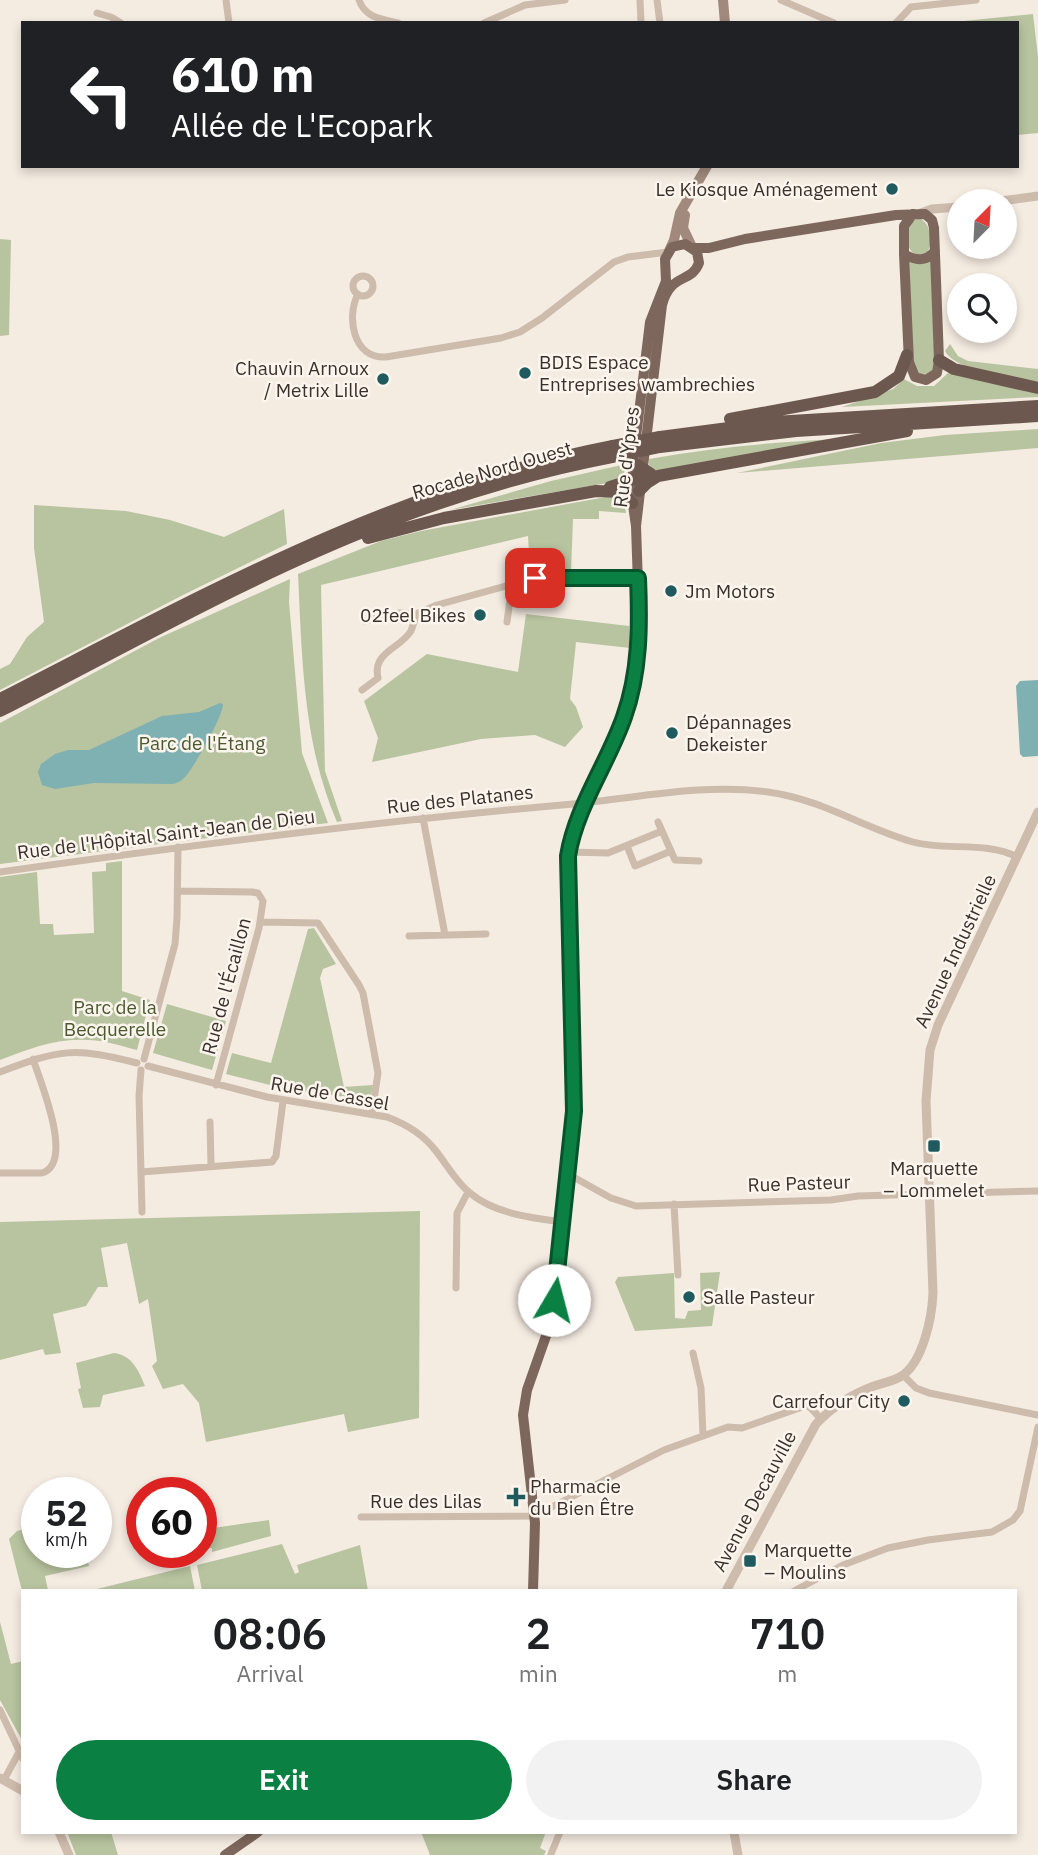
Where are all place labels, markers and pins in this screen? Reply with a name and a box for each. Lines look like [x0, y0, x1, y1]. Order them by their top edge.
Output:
place label: Le Kiosque Aménagement [655, 177, 878, 201]
marker: Le Kiosque Aménagement [884, 181, 900, 197]
place label: BDIS Espace Entreprises wambrechies [539, 350, 755, 396]
place label: Chauvin Arnoux / Metrix Lille [235, 356, 369, 402]
marker: BDIS Espace Entreprises wambrechies [517, 365, 533, 381]
marker: Chauvin Arnoux / Metrix Lille [375, 371, 391, 387]
pin [505, 548, 565, 608]
place label: Jm Motors [685, 579, 775, 603]
marker: Jm Motors [663, 583, 679, 599]
place label: 02feel Bikes [360, 603, 466, 627]
marker: 02feel Bikes [472, 607, 488, 623]
place label: Dépannages Dekeister [686, 710, 792, 756]
marker: Dépannages Dekeister [664, 725, 680, 741]
marker: Marquette – Lommelet [926, 1138, 942, 1154]
place label: Marquette – Lommelet [883, 1156, 985, 1202]
place label: Salle Pasteur [703, 1285, 815, 1309]
marker: Salle Pasteur [681, 1289, 697, 1305]
place label: Carrefour City [772, 1389, 891, 1413]
marker: Carrefour City [896, 1393, 912, 1409]
place label: Pharmacie du Bien Être [530, 1474, 634, 1520]
marker: Pharmacie du Bien Être [508, 1489, 524, 1505]
place label: Marquette – Moulins [764, 1538, 852, 1584]
marker: Marquette – Moulins [742, 1553, 758, 1569]

